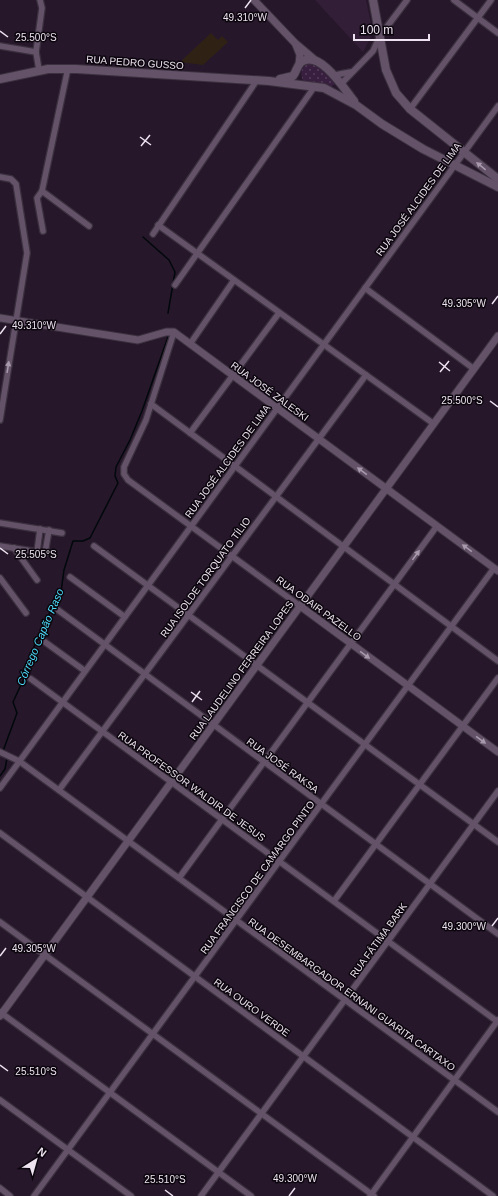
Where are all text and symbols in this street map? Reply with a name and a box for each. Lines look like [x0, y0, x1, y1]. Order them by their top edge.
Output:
text: 49.310°W [223, 12, 268, 23]
scale bar [354, 16, 429, 42]
text: 100 m [360, 23, 393, 37]
text: 25.500°S [15, 32, 57, 43]
street label: RUA PEDRO GUSSO [86, 54, 184, 71]
street label: RUA JOSÉ ALCIDES DE LIMA [373, 140, 463, 258]
one-way arrow [476, 161, 486, 170]
text: 49.305°W [442, 298, 487, 309]
text: 49.310°W [12, 320, 57, 331]
street label: RUA JOSÉ ZALESKI [229, 359, 311, 423]
one-way arrow [6, 361, 12, 373]
text: 25.500°S [441, 395, 483, 406]
street label: RUA JOSÉ ALCIDES DE LIMA [182, 402, 272, 520]
one-way arrow [357, 467, 367, 475]
street label: RUA ISOLDE TORQUATO TÍLIO [157, 514, 253, 639]
one-way arrow [461, 544, 472, 552]
text: 25.505°S [15, 549, 57, 560]
one-way arrow [412, 550, 420, 561]
street label: RUA ODAIR PAZELLO [274, 574, 363, 643]
water label: Córrego Capão Raso [14, 587, 66, 687]
street label: RUA LAUDELINO FERREIRA LOPES [187, 598, 296, 742]
one-way arrow [360, 650, 371, 659]
street label: RUA PROFESSOR WALDIR DE JESUS [116, 729, 268, 844]
street label: RUA JOSÉ RAKSA [245, 735, 322, 795]
one-way arrow [476, 736, 487, 744]
street label: RUA FRANCISCO DE CAMARGO PINTO [198, 798, 317, 956]
street label: RUA FÁTIMA BARK [347, 900, 409, 980]
street label: RUA DESEMBARGADOR ERNANI GUARITA CARTAXO [246, 916, 457, 1073]
text: 49.300°W [442, 921, 487, 932]
text: 49.305°W [12, 943, 57, 954]
street label: RUA OURO VERDE [212, 976, 292, 1039]
text: 25.510°S [15, 1066, 57, 1077]
north arrow [16, 1140, 56, 1180]
text: N [35, 1145, 49, 1159]
text: 49.300°W [273, 1173, 318, 1184]
text: 25.510°S [144, 1174, 186, 1185]

